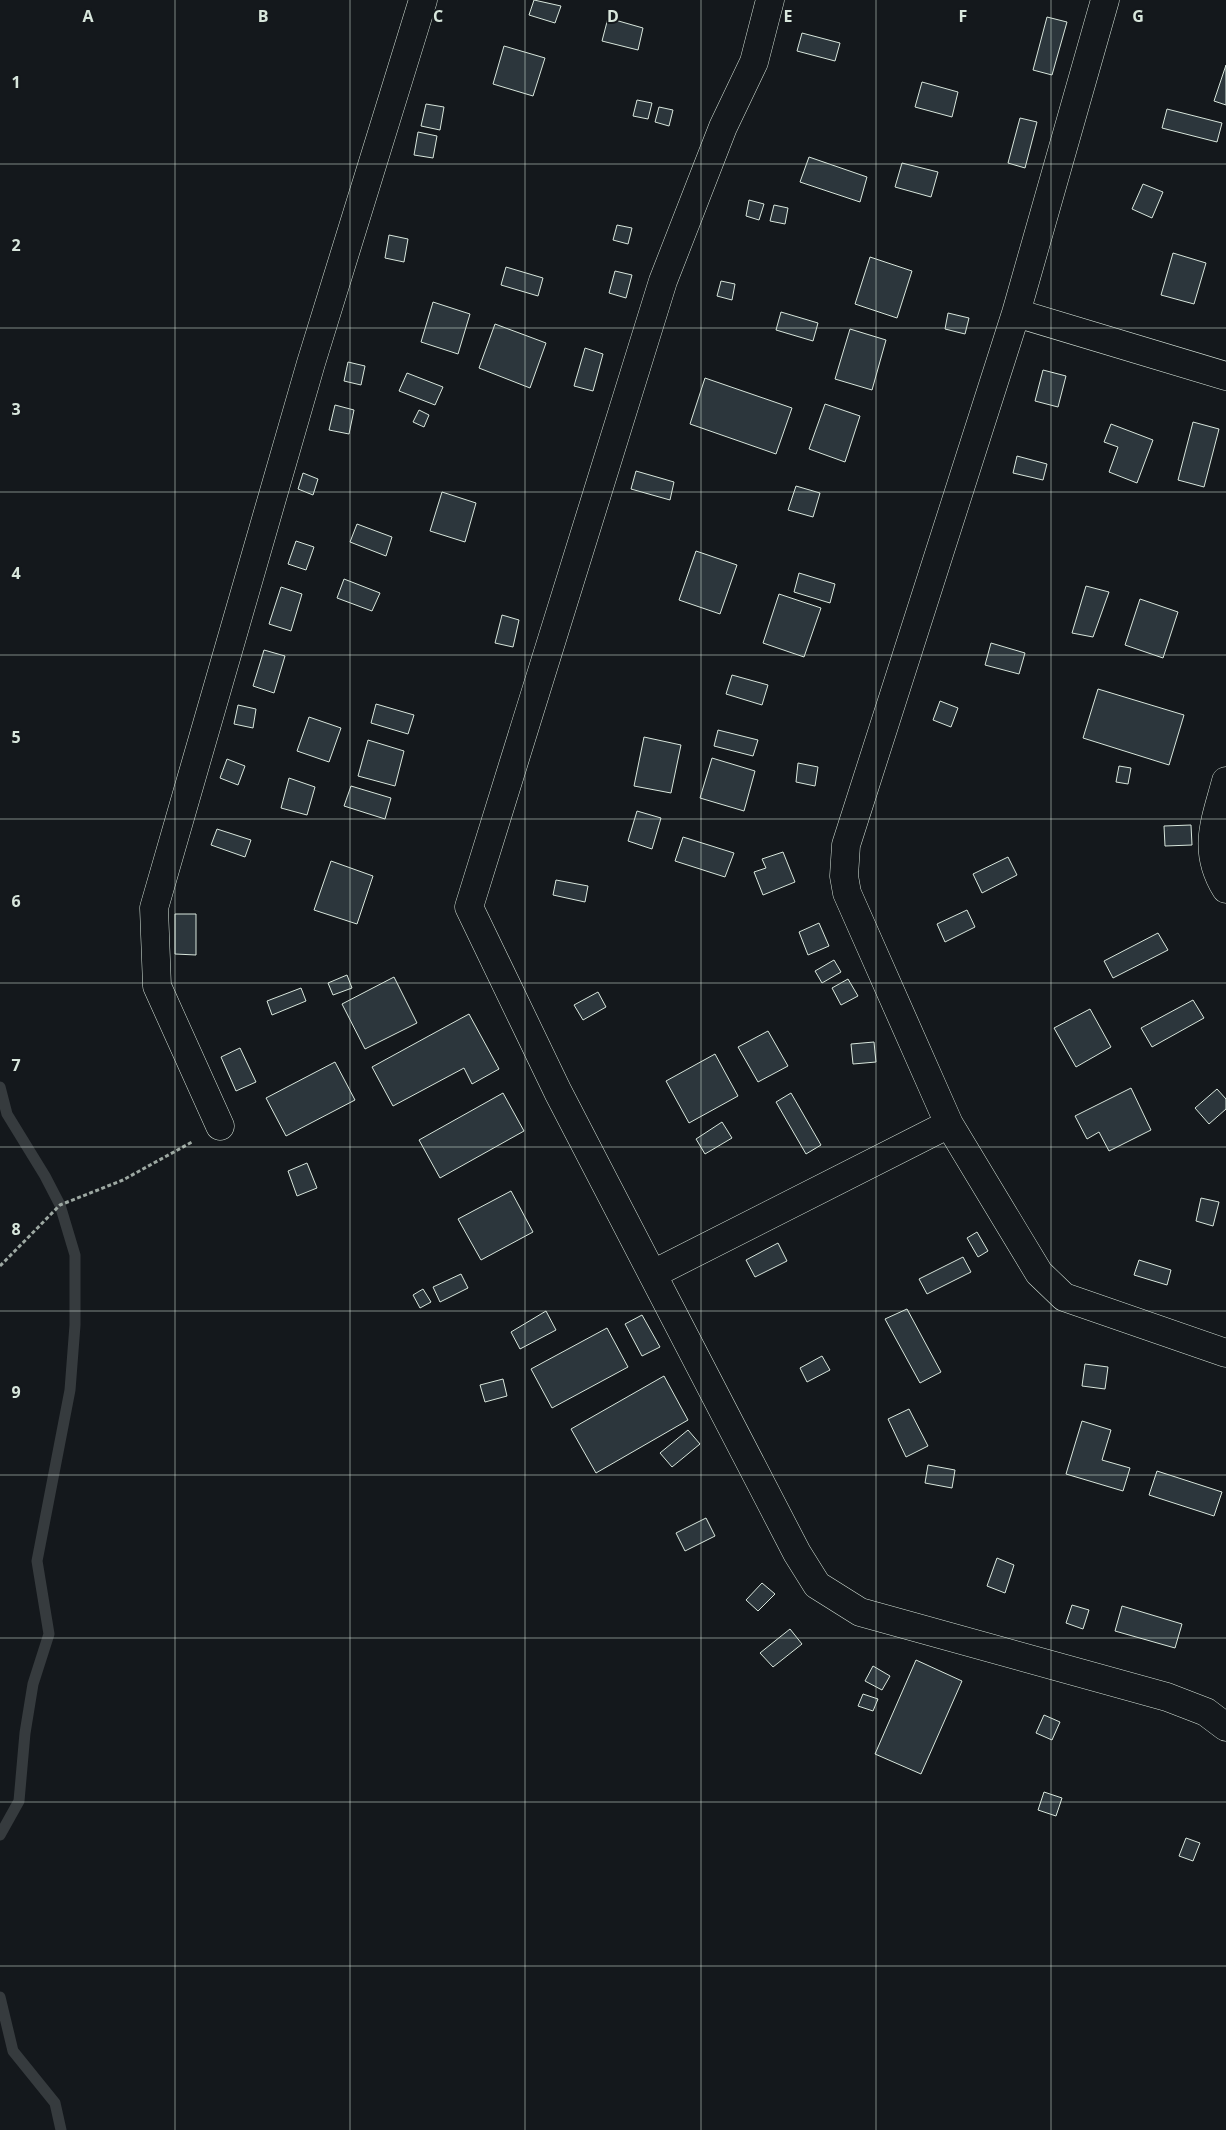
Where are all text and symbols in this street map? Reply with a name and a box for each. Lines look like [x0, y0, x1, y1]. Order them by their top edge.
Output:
text: A [82, 5, 94, 27]
text: B [258, 5, 268, 27]
text: C [433, 5, 443, 27]
text: D [607, 5, 619, 27]
text: E [784, 5, 793, 27]
text: F [959, 5, 967, 27]
text: G [1132, 5, 1144, 27]
text: 1 [11, 71, 21, 93]
text: 2 [11, 234, 21, 256]
text: 3 [11, 398, 21, 420]
text: 4 [11, 562, 21, 584]
text: 5 [11, 726, 21, 748]
text: 6 [11, 890, 21, 912]
text: 7 [11, 1054, 21, 1076]
text: 8 [11, 1218, 21, 1240]
text: 9 [11, 1381, 21, 1403]

